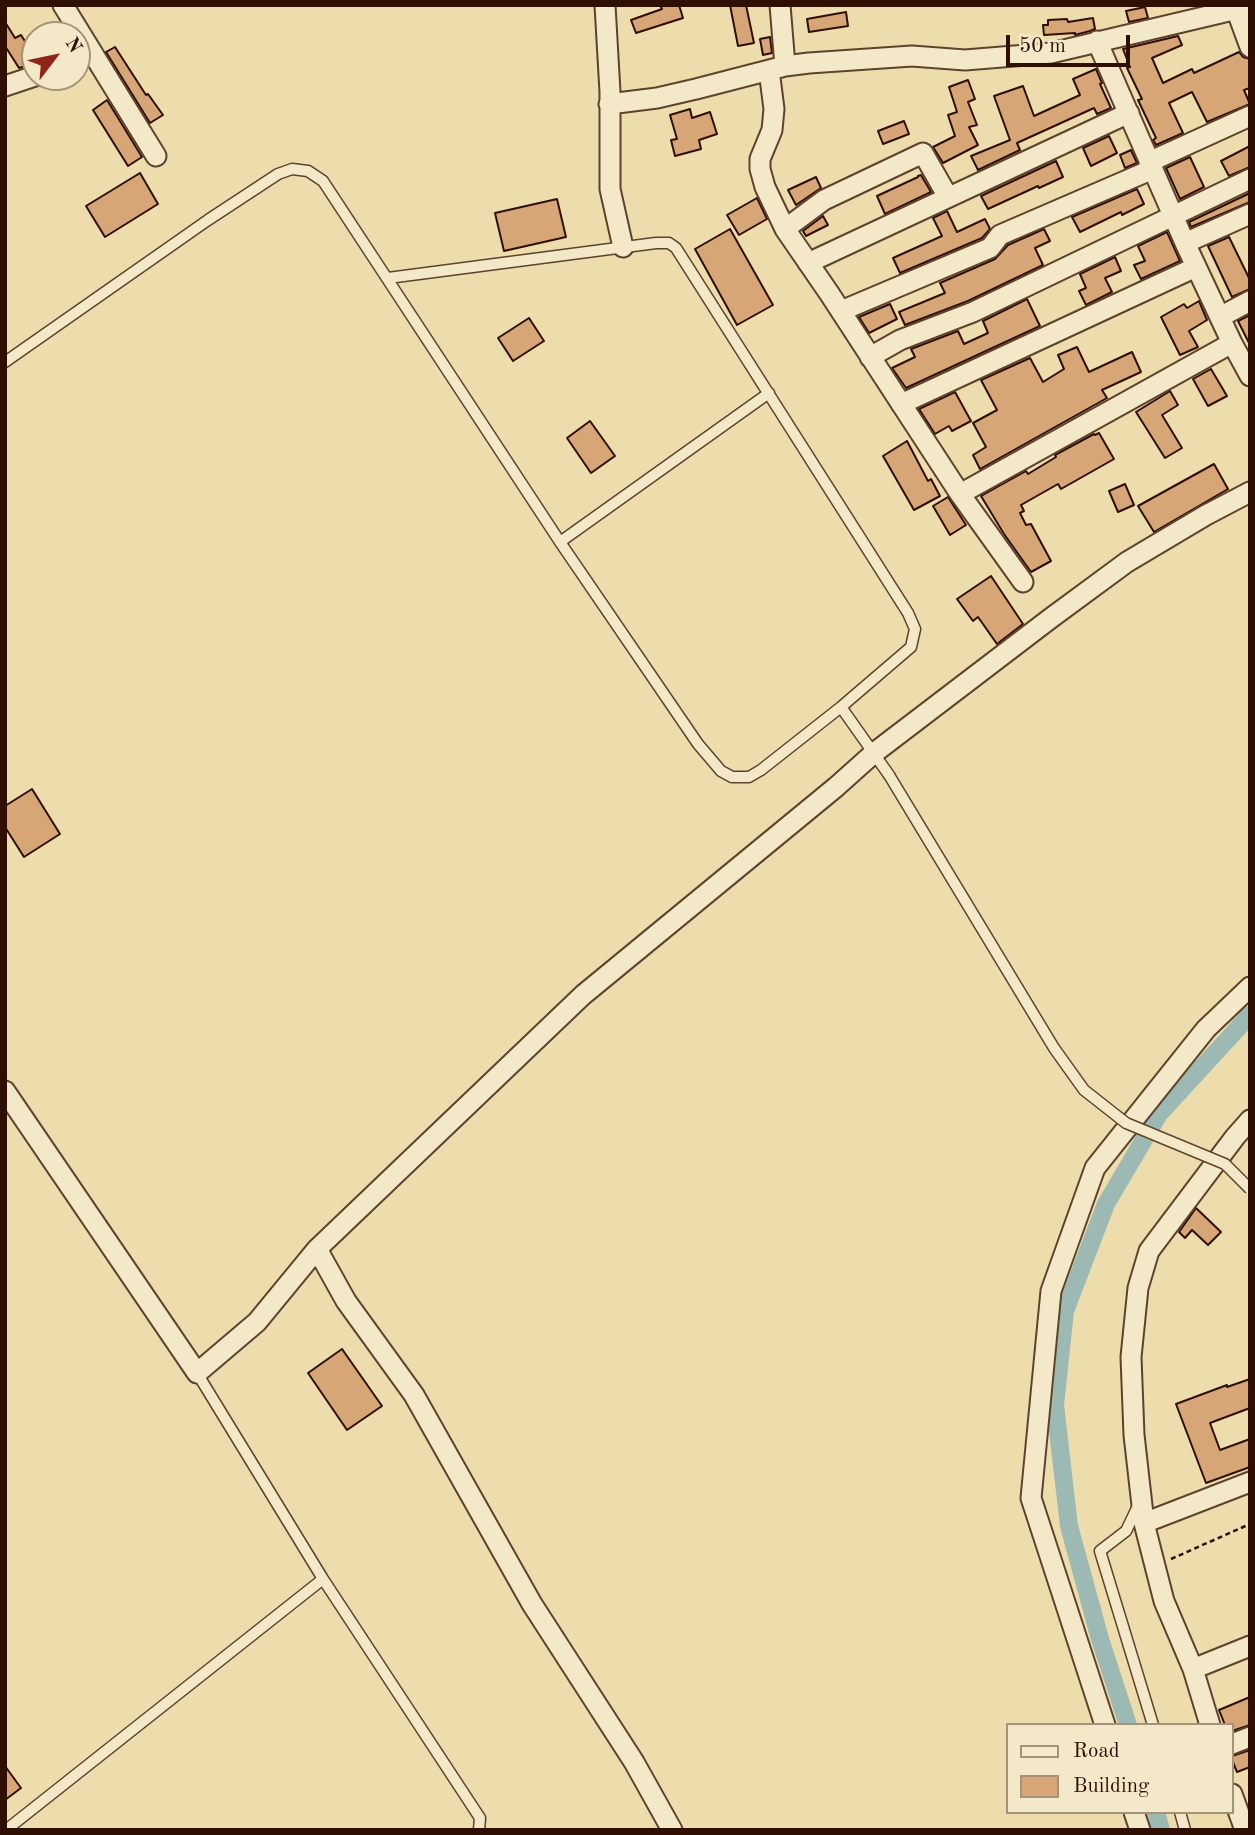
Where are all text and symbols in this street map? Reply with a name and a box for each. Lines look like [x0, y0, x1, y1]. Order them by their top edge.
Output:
north arrow [21, 21, 91, 91]
scale bar [1010, 21, 1134, 65]
text: N [61, 34, 84, 57]
text: 50 m [1019, 36, 1066, 57]
legend [1006, 1723, 1234, 1814]
text: Road [1073, 1741, 1120, 1762]
text: Building [1073, 1776, 1149, 1797]

